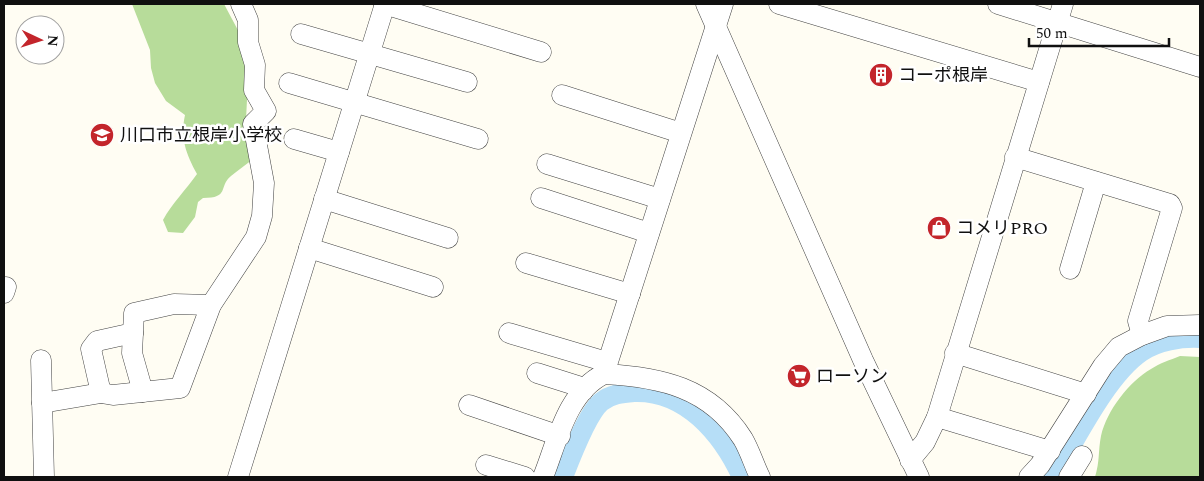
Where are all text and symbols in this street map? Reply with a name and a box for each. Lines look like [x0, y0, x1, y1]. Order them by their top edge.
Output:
north arrow [15, 15, 65, 65]
scale bar [1029, 15, 1169, 47]
text: 50 m [1036, 22, 1068, 45]
text: N [42, 34, 63, 47]
building icon: コーポ根岸 [868, 62, 894, 88]
place label: コーポ根岸 [898, 62, 988, 89]
school or university icon: 川口市立根岸小学校 [89, 122, 115, 148]
place label: 川口市立根岸小学校 [120, 122, 282, 149]
shop icon: コメリPRO [926, 215, 952, 241]
place label: コメリPRO [956, 215, 1048, 242]
supermarket icon: ローソン [786, 363, 812, 389]
place label: ローソン [816, 363, 888, 390]

